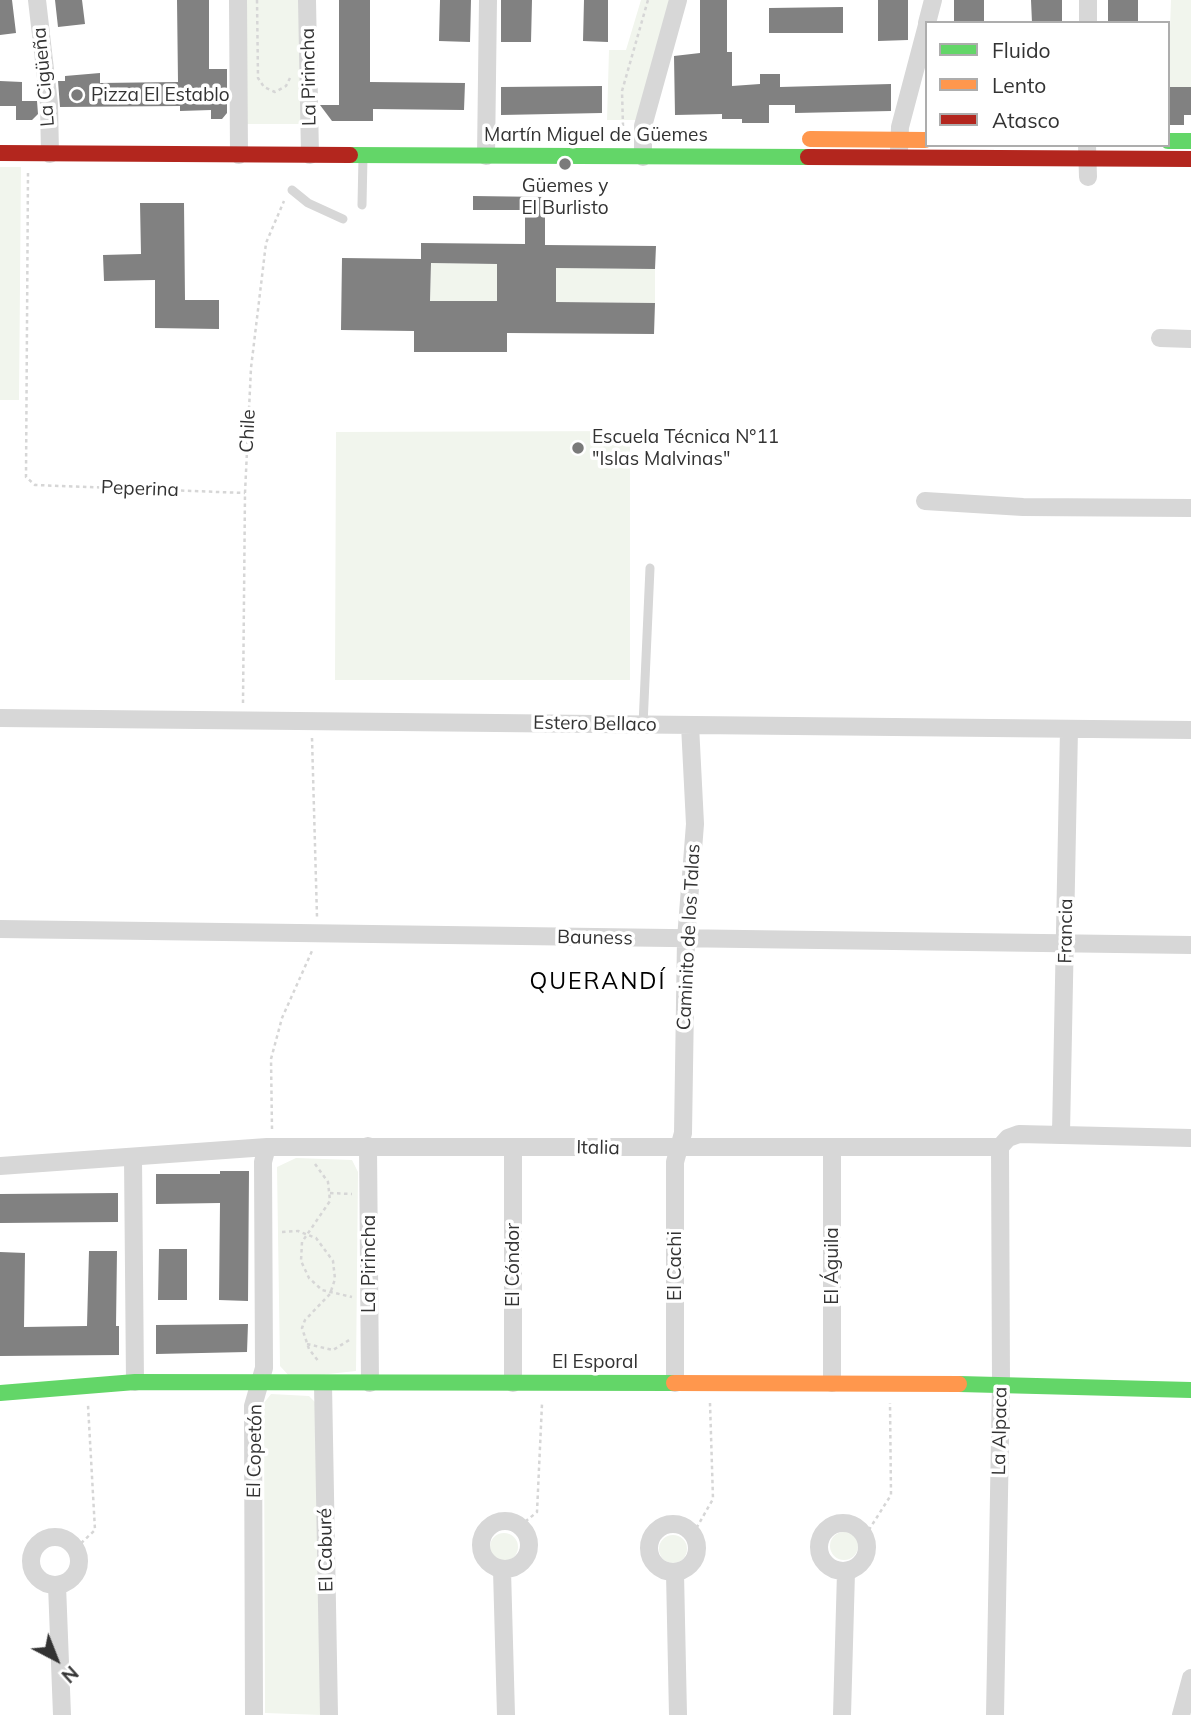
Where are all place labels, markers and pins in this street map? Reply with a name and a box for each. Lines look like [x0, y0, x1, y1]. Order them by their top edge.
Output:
place label: Pizza El Establo [91, 84, 230, 106]
marker: Pizza El Establo [69, 87, 85, 103]
marker: Güemes y El Burlisto [557, 156, 573, 172]
place label: Güemes y El Burlisto [521, 175, 609, 219]
place label: Escuela Técnica N°11 "Islas Malvinas" [592, 426, 779, 470]
marker: Escuela Técnica N°11 "Islas Malvinas" [570, 440, 586, 456]

